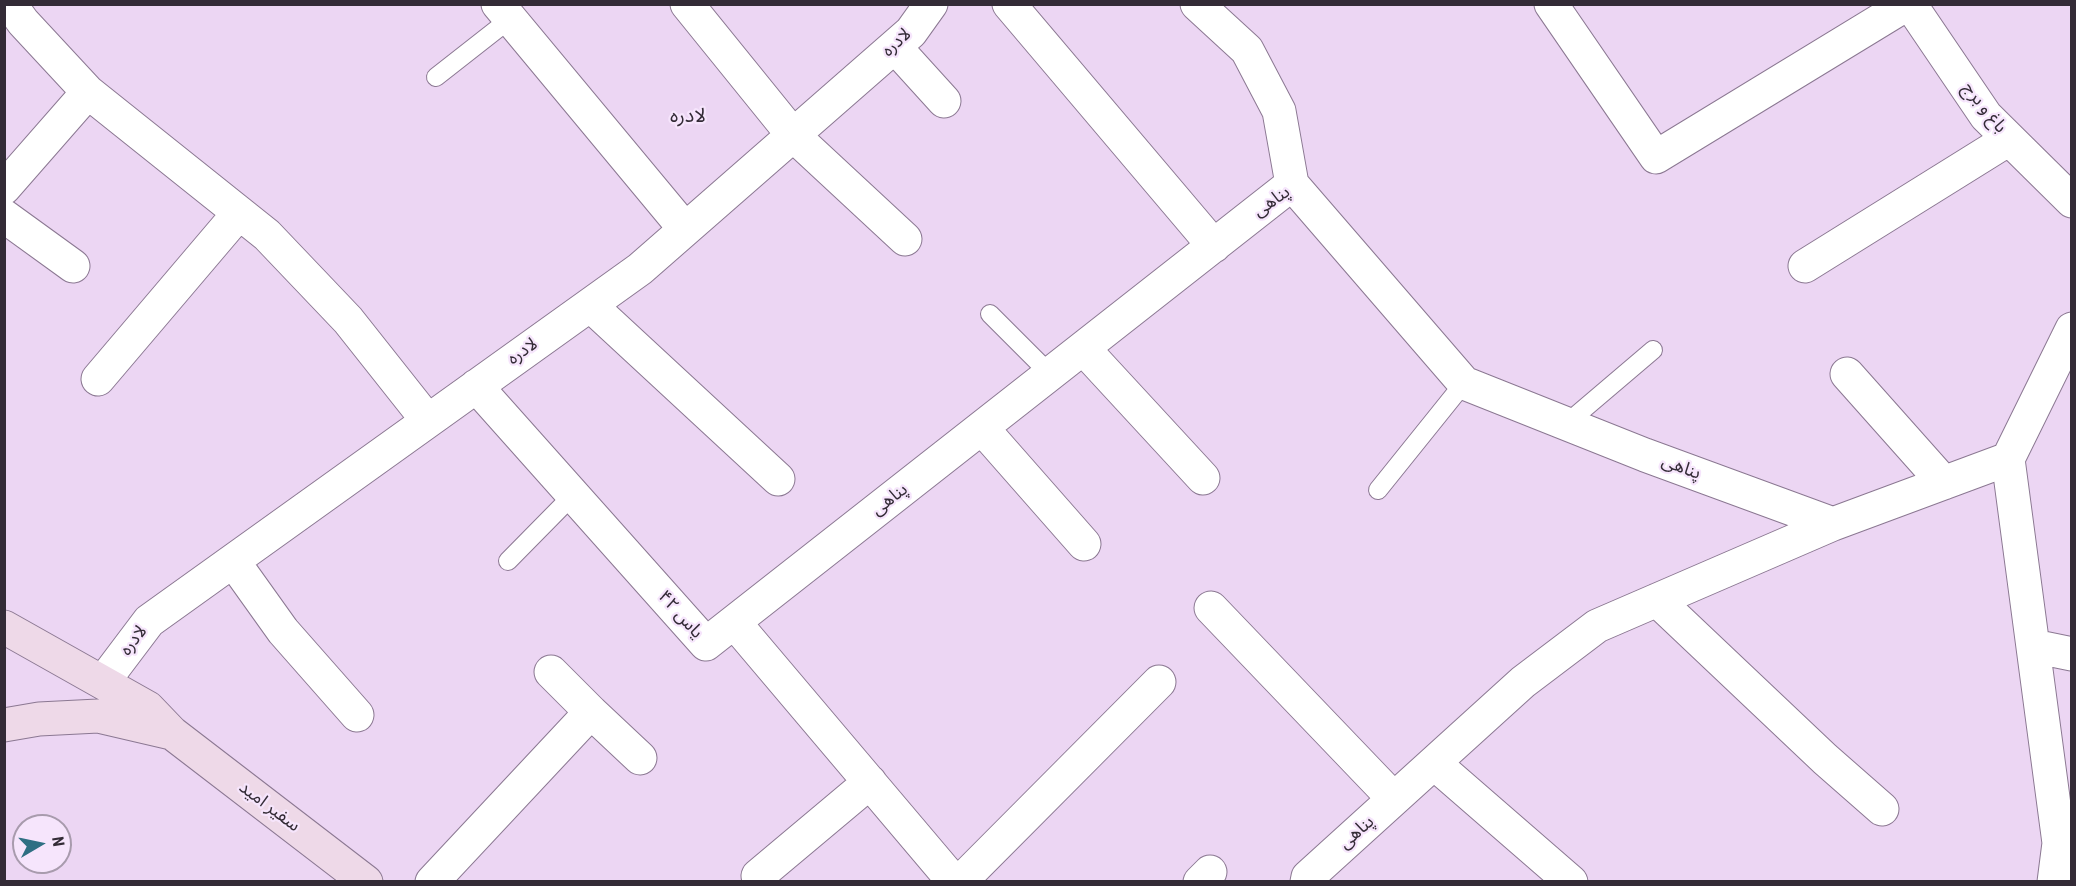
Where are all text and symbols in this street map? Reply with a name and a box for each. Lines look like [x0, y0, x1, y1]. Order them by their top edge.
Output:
street label: لادره [878, 24, 916, 62]
street label: باغ و برج [1957, 78, 2011, 138]
district label: لادره [670, 105, 706, 129]
street label: پناهی [1249, 182, 1295, 222]
street label: لادره [504, 334, 542, 370]
street label: پناهی [1658, 451, 1704, 485]
street label: پناهی [867, 479, 913, 521]
street label: یاس ۴۲ [653, 587, 707, 643]
street label: لادره [116, 622, 152, 660]
street label: سفیر امید [234, 777, 304, 837]
street label: پناهی [1335, 811, 1379, 855]
north arrow [12, 814, 72, 874]
text: N [48, 835, 68, 848]

